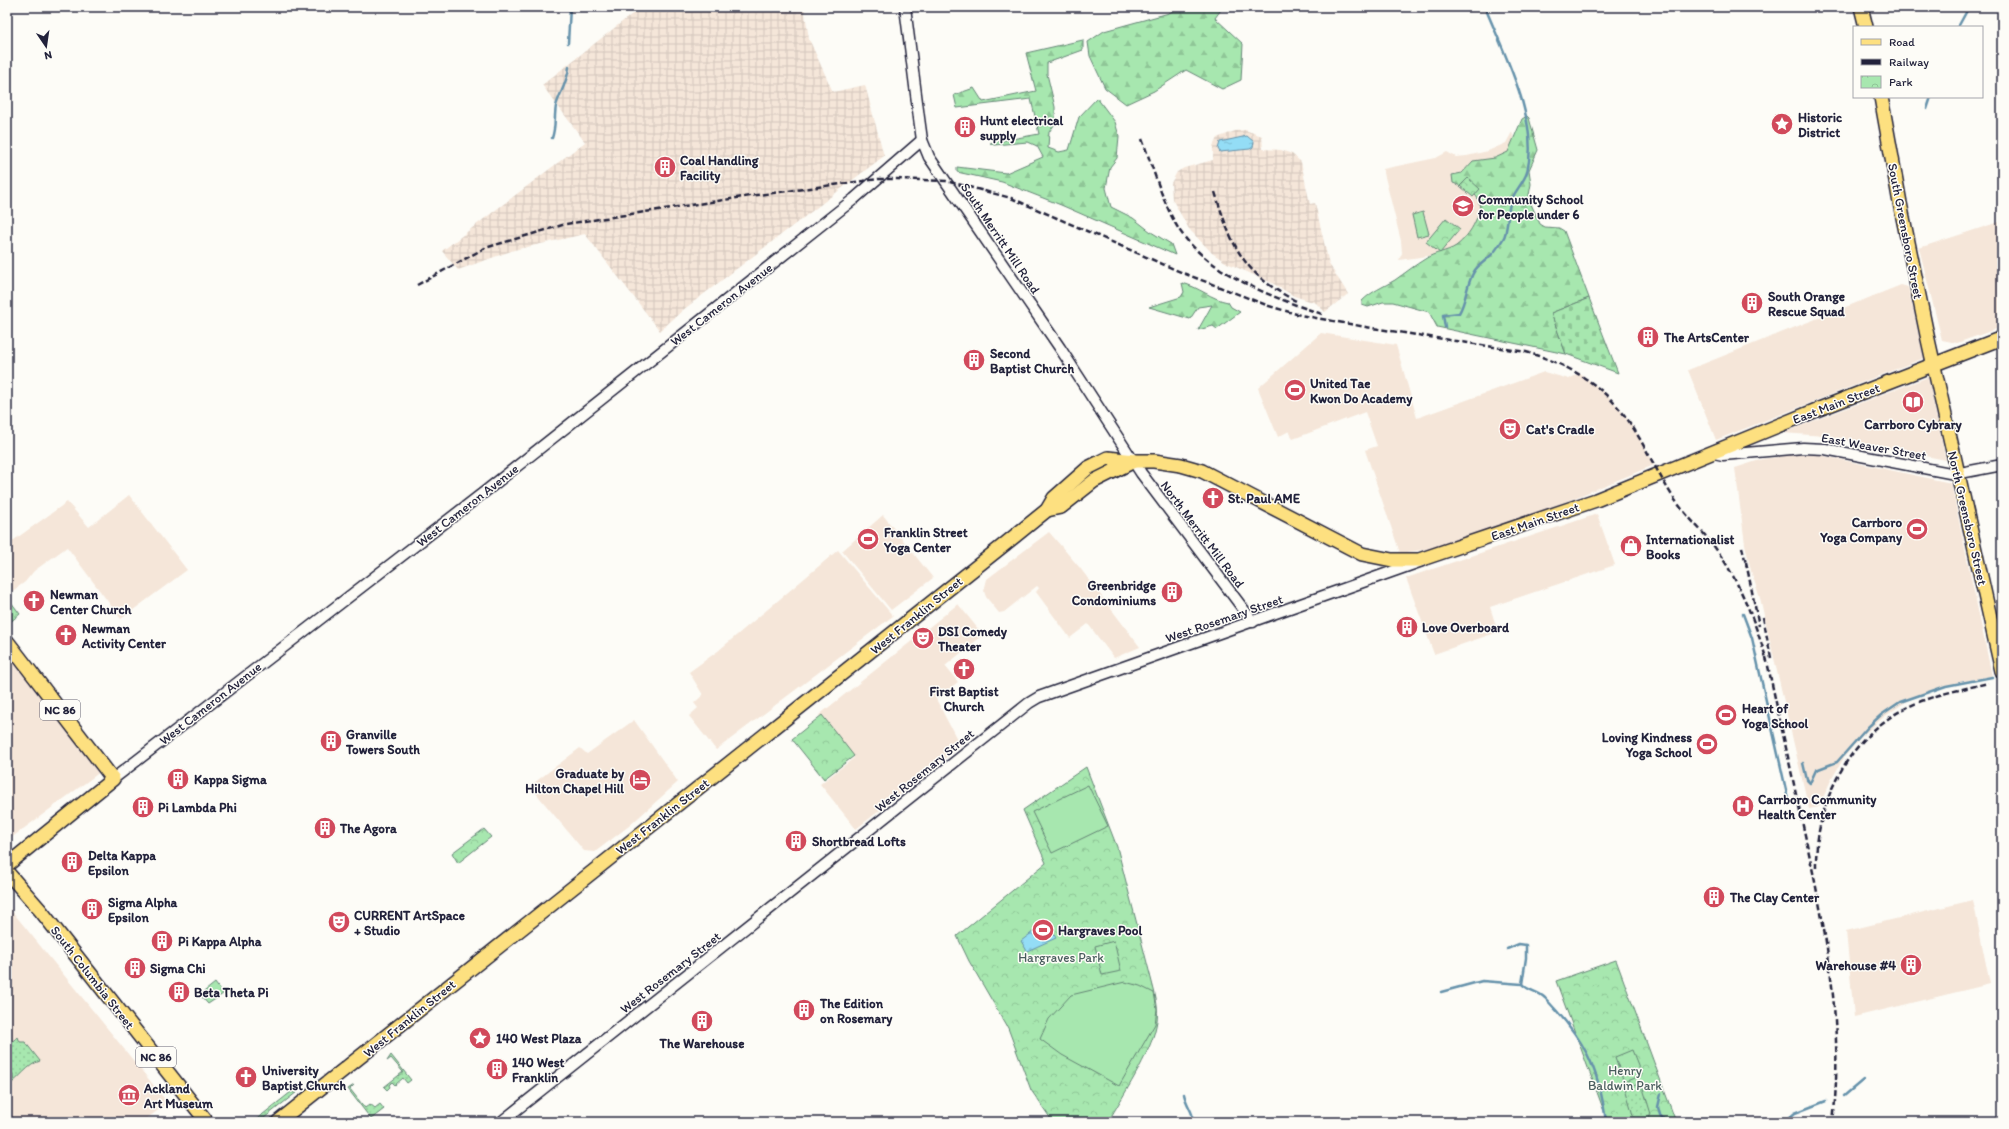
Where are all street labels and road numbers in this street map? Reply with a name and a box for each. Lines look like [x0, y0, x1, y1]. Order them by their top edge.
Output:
street label: South Greensboro Street [1885, 162, 1926, 300]
street label: South Merritt Mill Road [958, 180, 1043, 297]
street label: West Cameron Avenue [667, 260, 775, 349]
street label: East Main Street [1791, 380, 1882, 427]
street label: East Weaver Street [1820, 430, 1928, 463]
street label: North Greensboro Street [1945, 450, 1990, 587]
street label: West Cameron Avenue [413, 461, 521, 550]
street label: North Merritt Mill Road [1158, 478, 1248, 591]
street label: East Main Street [1489, 499, 1581, 544]
street label: West Franklin Street [867, 573, 966, 657]
street label: West Rosemary Street [1163, 591, 1285, 646]
street label: West Cameron Avenue [156, 659, 264, 748]
road number: NC 86 [40, 700, 80, 720]
street label: West Rosemary Street [872, 726, 977, 815]
street label: West Franklin Street [613, 775, 712, 858]
street label: South Columbia Street [48, 923, 138, 1032]
street label: West Rosemary Street [617, 928, 724, 1016]
street label: West Franklin Street [360, 976, 459, 1060]
road number: NC 86 [136, 1047, 176, 1067]

